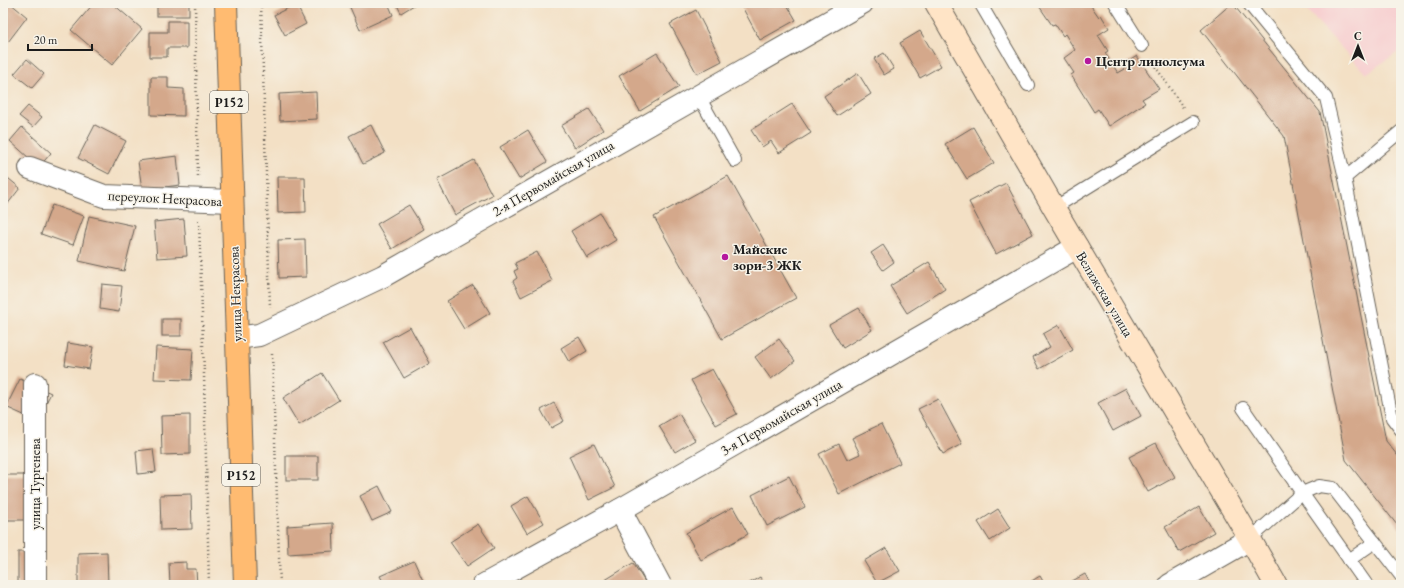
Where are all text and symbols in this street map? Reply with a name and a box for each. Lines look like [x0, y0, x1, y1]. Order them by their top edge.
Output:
scale bar [28, 26, 92, 52]
north arrow [1338, 26, 1378, 66]
text: С [1354, 29, 1362, 43]
text: 20 m [34, 32, 58, 48]
place label: Центр линолеума [1096, 52, 1206, 70]
marker: Центр линолеума [1083, 56, 1093, 66]
road number: Р152 [210, 91, 248, 113]
street label: 2-я Первомайская улица [489, 136, 617, 220]
street label: переулок Некрасова [108, 186, 223, 210]
place label: Майские зори-3 ЖК [733, 240, 803, 274]
street label: улица Некрасова [224, 246, 246, 342]
street label: Велижская улица [1072, 248, 1138, 340]
marker: Майские зори-3 ЖК [720, 252, 730, 262]
street label: 3-я Первомайская улица [717, 375, 845, 459]
street label: улица Тургенева [26, 438, 44, 530]
road number: Р152 [222, 464, 260, 486]

